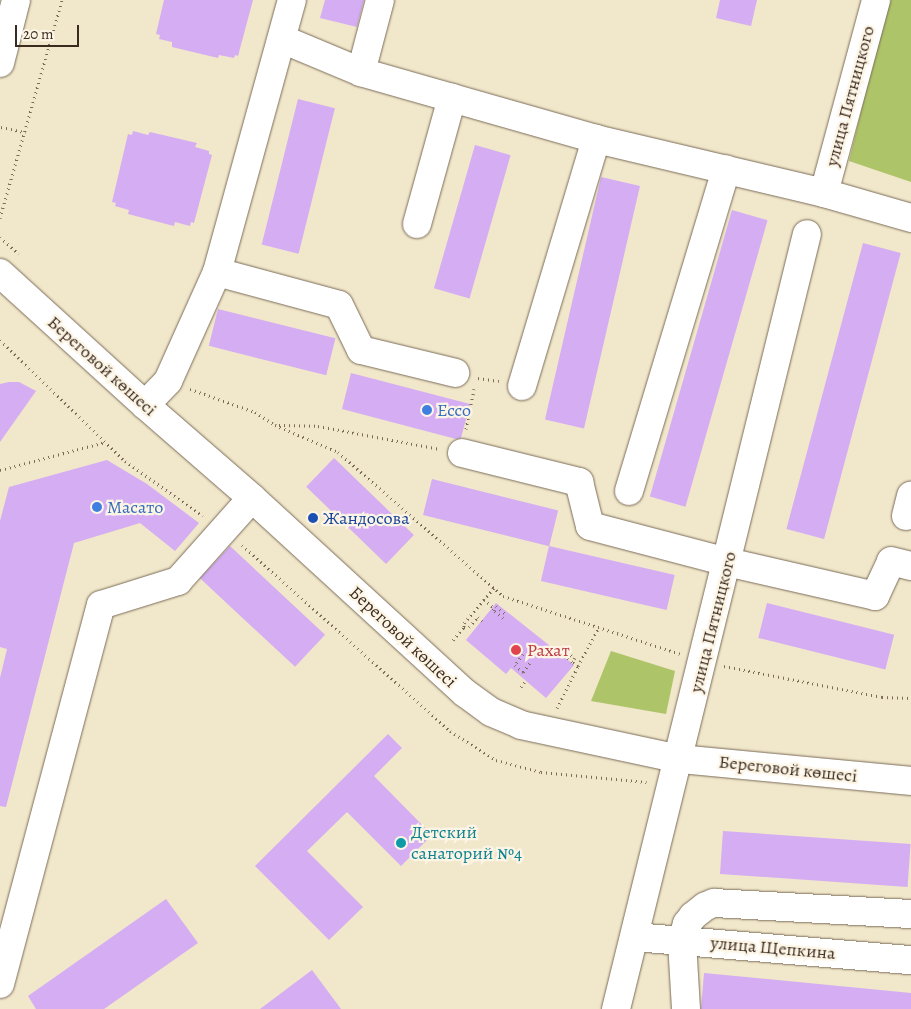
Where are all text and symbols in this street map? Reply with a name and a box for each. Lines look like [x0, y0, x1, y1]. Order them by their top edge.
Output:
scale bar [18, 15, 81, 47]
street label: улица Пятницкого [821, 23, 879, 169]
text: 20 m [23, 24, 54, 44]
street label: Береговой көшесі [43, 311, 161, 421]
place label: Ecco [437, 399, 471, 421]
marker: Ecco [421, 404, 433, 416]
place label: Масато [107, 496, 163, 518]
marker: Масато [91, 501, 103, 513]
place label: Жандосова [323, 507, 409, 529]
marker: Жандосова [307, 512, 319, 524]
street label: улица Пятницкого [685, 549, 741, 695]
street label: Береговой көшесі [345, 582, 461, 692]
place label: Рахат [527, 639, 570, 661]
marker: Рахат [509, 643, 523, 657]
street label: Береговой көшесі [718, 751, 858, 787]
place label: Детский санаторий №4 [411, 822, 522, 864]
marker: Детский санаторий №4 [395, 837, 407, 849]
street label: улица Щепкина [710, 932, 836, 964]

